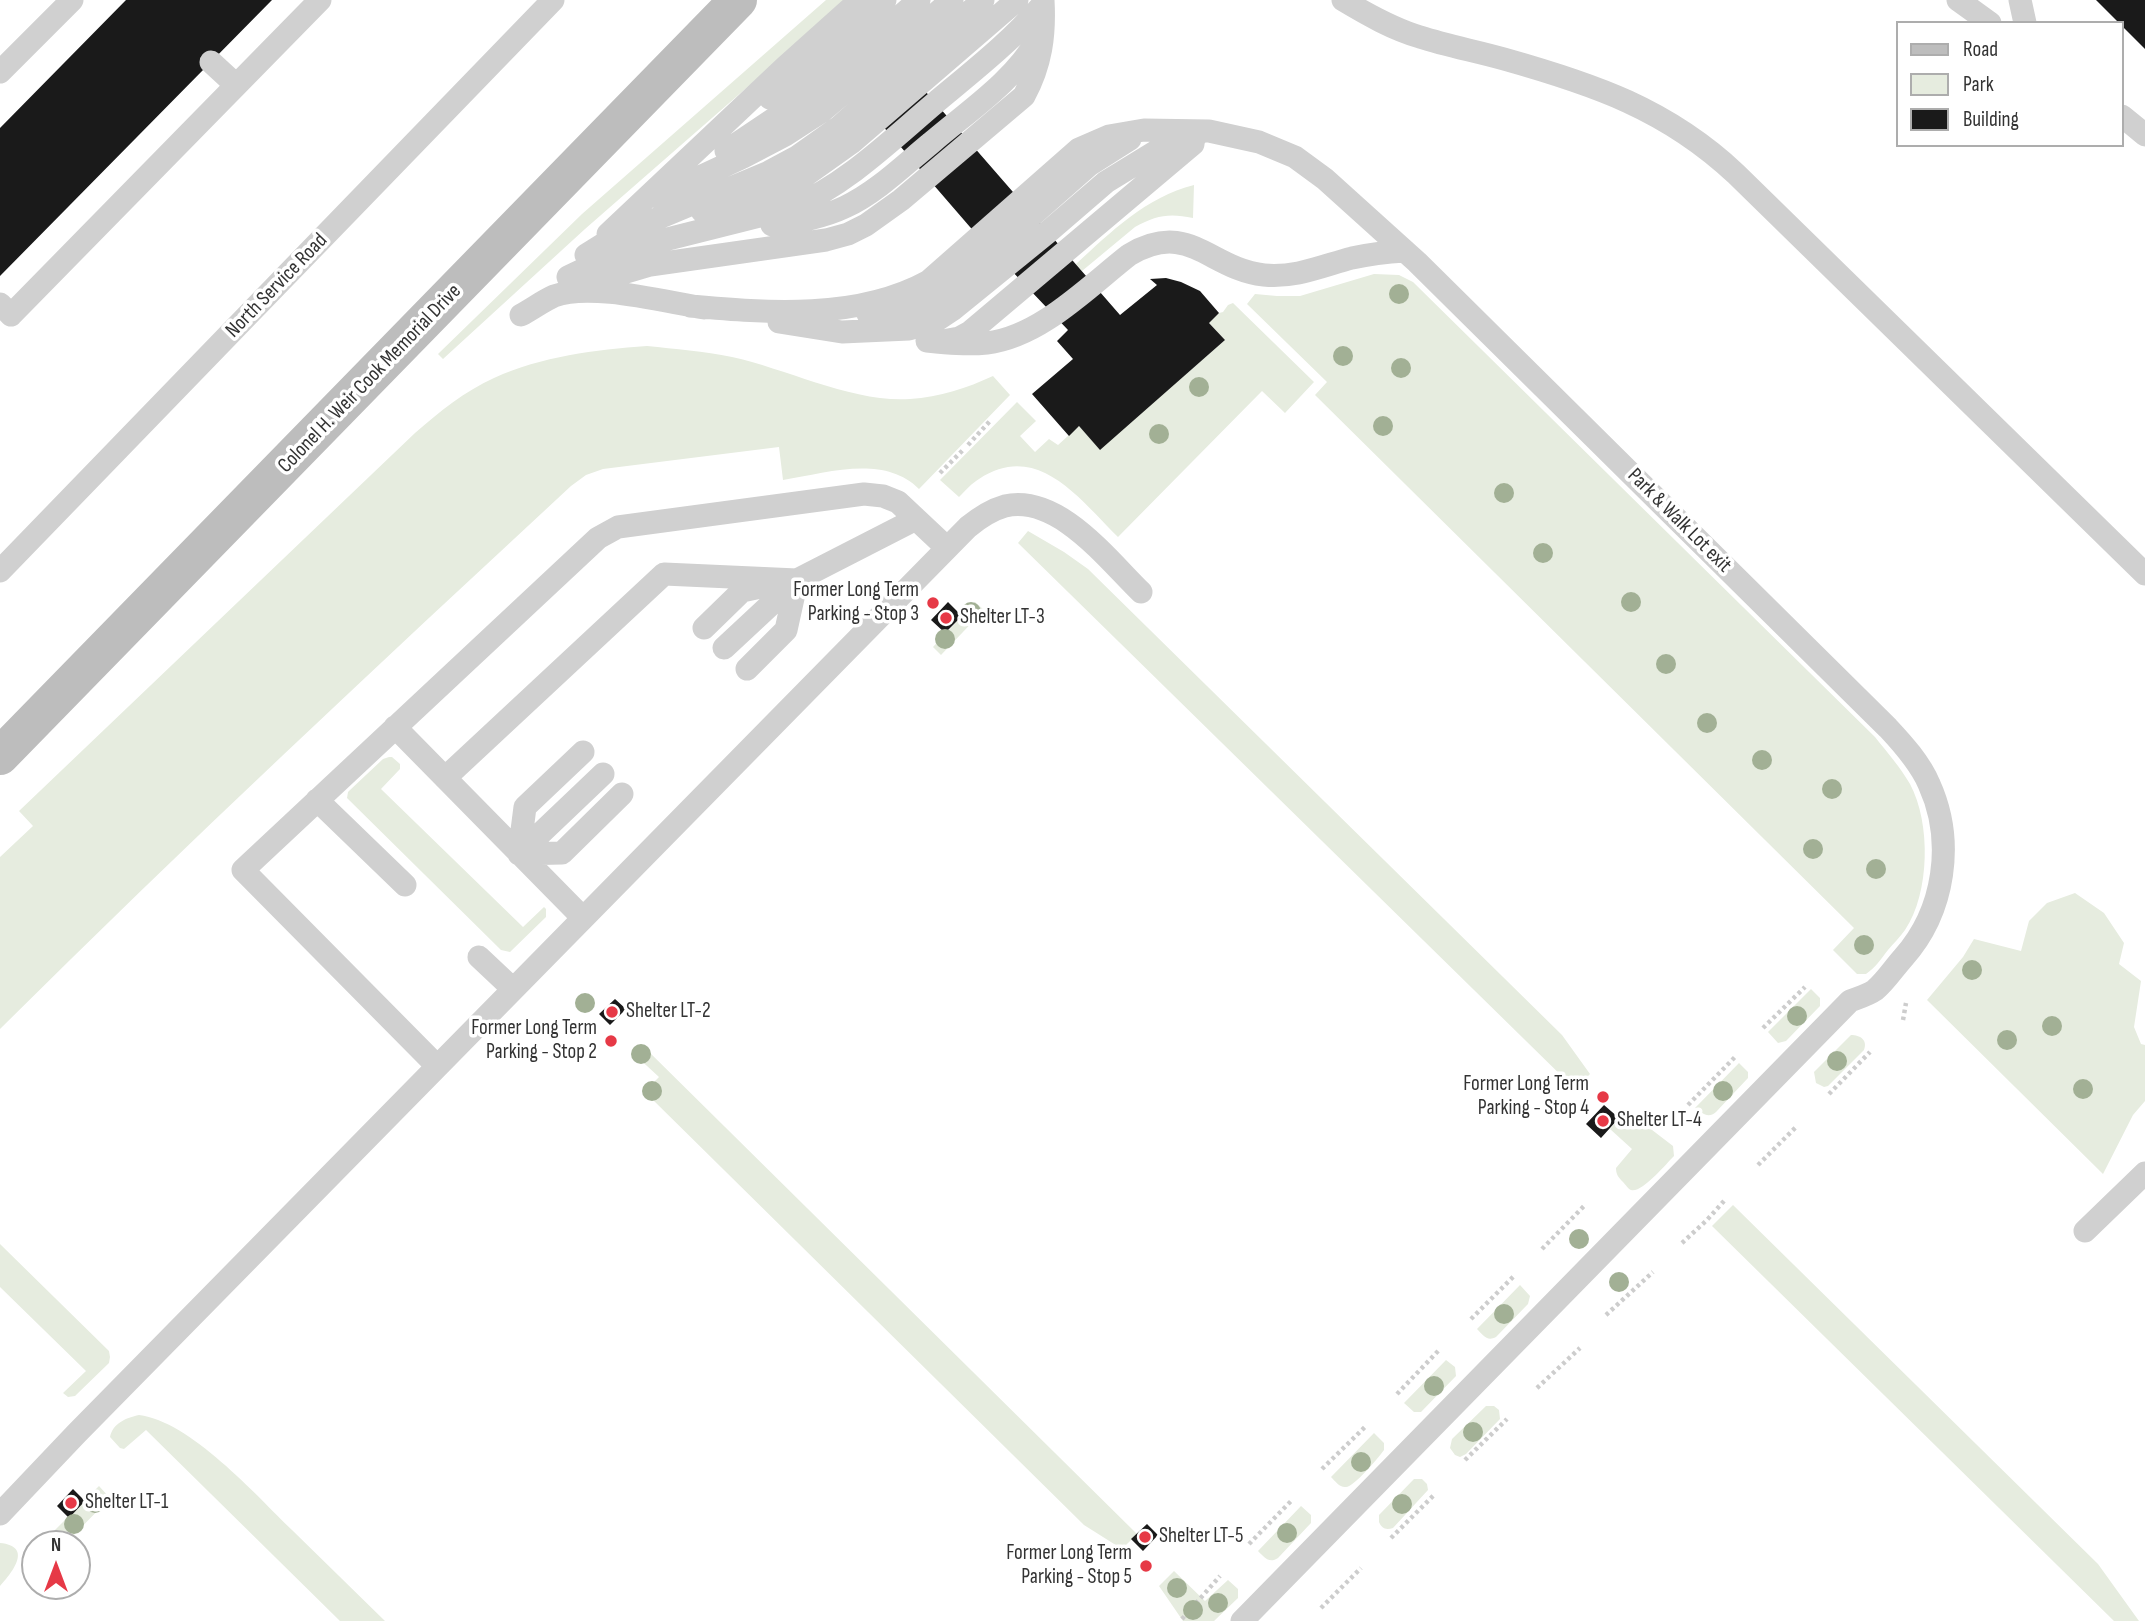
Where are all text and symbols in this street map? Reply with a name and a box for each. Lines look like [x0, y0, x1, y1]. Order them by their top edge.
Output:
legend [1896, 21, 2124, 147]
text: Road [1963, 37, 1998, 62]
text: Park [1963, 72, 1994, 97]
text: Building [1963, 107, 2019, 132]
street label: North Service Road [221, 229, 333, 343]
street label: Colonel H. Weir Cook Memorial Drive [273, 279, 467, 479]
street label: Park & Walk Lot exit [1622, 464, 1736, 578]
place label: Former Long Term Parking - Stop 3 [793, 578, 919, 628]
marker: Former Long Term Parking - Stop 3 [925, 595, 941, 611]
place label: Shelter LT-3 [960, 605, 1045, 631]
marker: Shelter LT-3 [938, 610, 954, 626]
place label: Shelter LT-2 [626, 999, 711, 1025]
marker: Shelter LT-2 [604, 1004, 620, 1020]
place label: Former Long Term Parking - Stop 2 [471, 1016, 597, 1066]
marker: Former Long Term Parking - Stop 2 [603, 1033, 619, 1049]
place label: Former Long Term Parking - Stop 4 [1463, 1072, 1589, 1122]
marker: Former Long Term Parking - Stop 4 [1595, 1089, 1611, 1105]
place label: Shelter LT-4 [1617, 1108, 1702, 1134]
marker: Shelter LT-4 [1595, 1113, 1611, 1129]
place label: Shelter LT-1 [85, 1490, 168, 1516]
marker: Shelter LT-1 [63, 1495, 79, 1511]
place label: Shelter LT-5 [1159, 1524, 1243, 1550]
marker: Shelter LT-5 [1137, 1529, 1153, 1545]
north arrow [21, 1530, 91, 1600]
text: N [51, 1534, 61, 1557]
place label: Former Long Term Parking - Stop 5 [1006, 1541, 1132, 1591]
marker: Former Long Term Parking - Stop 5 [1138, 1558, 1154, 1574]

